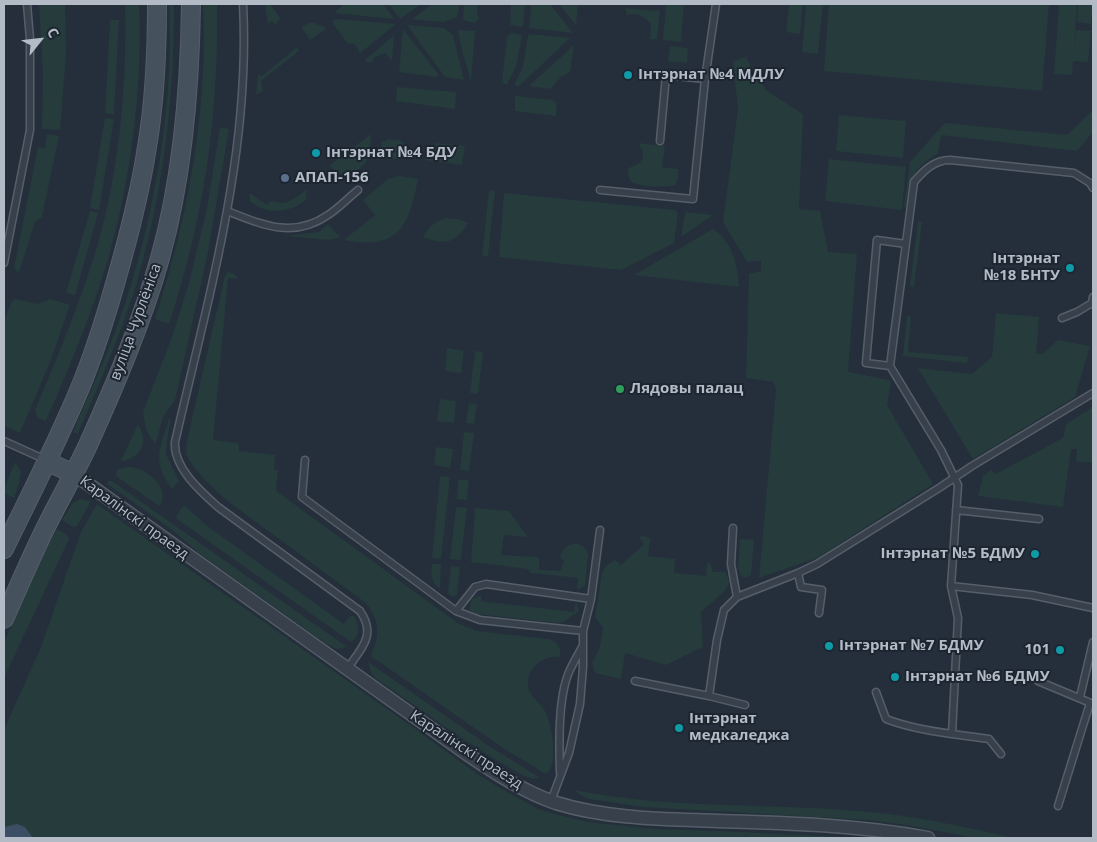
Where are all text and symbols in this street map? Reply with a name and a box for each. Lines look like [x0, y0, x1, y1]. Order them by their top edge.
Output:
north arrow [15, 15, 65, 65]
text: С [43, 24, 64, 41]
place label: Інтэрнат №4 МДЛУ [638, 66, 784, 84]
marker: Інтэрнат №4 МДЛУ [622, 69, 634, 81]
place label: Інтэрнат №4 БДУ [326, 144, 456, 162]
marker: Інтэрнат №4 БДУ [310, 147, 322, 159]
place label: АПАП-156 [295, 169, 369, 187]
marker: АПАП-156 [279, 172, 291, 184]
place label: Інтэрнат №18 БНТУ [984, 250, 1060, 285]
street label: вуліца Чурлёніса [107, 261, 165, 383]
marker: Інтэрнат №18 БНТУ [1064, 262, 1076, 274]
place label: Лядовы палац [630, 380, 743, 398]
marker: Лядовы палац [614, 383, 626, 395]
street label: Каралінскі праезд [76, 472, 192, 564]
place label: Інтэрнат №5 БДМУ [880, 545, 1025, 563]
marker: Інтэрнат №5 БДМУ [1029, 548, 1041, 560]
place label: Інтэрнат №7 БДМУ [839, 637, 984, 655]
marker: Інтэрнат №7 БДМУ [823, 640, 835, 652]
place label: 101 [1024, 641, 1050, 659]
marker: 101 [1054, 644, 1066, 656]
place label: Інтэрнат №6 БДМУ [905, 668, 1050, 686]
marker: Інтэрнат №6 БДМУ [889, 671, 901, 683]
street label: Каралінскі праезд [406, 707, 526, 793]
place label: Інтэрнат медкаледжа [689, 710, 789, 745]
marker: Інтэрнат медкаледжа [673, 722, 685, 734]

